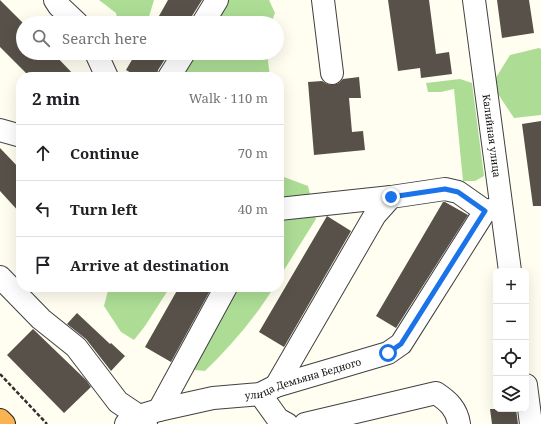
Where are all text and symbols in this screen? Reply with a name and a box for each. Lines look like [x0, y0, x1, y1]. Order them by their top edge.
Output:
search box [16, 16, 284, 60]
icon: search [30, 27, 52, 49]
text: Search here [62, 28, 147, 48]
text: 2 min [32, 87, 80, 110]
text: Walk · 110 m [189, 89, 268, 107]
street label: Калийная улица [480, 93, 505, 179]
icon: ahead [32, 142, 54, 164]
text: Continue [70, 143, 139, 163]
text: 70 m [238, 144, 268, 162]
route end [382, 188, 400, 206]
icon: left [32, 198, 54, 220]
text: Turn left [70, 199, 138, 219]
text: 40 m [238, 200, 268, 218]
icon: arrive [32, 254, 54, 276]
text: Arrive at destination [70, 255, 229, 275]
map controls [493, 268, 529, 412]
button: + [493, 268, 529, 304]
button: − [493, 304, 529, 340]
button: locate [493, 340, 529, 376]
route start [379, 344, 397, 362]
street label: улица Демьяна Бедного [244, 354, 363, 402]
button: layers [493, 376, 529, 412]

